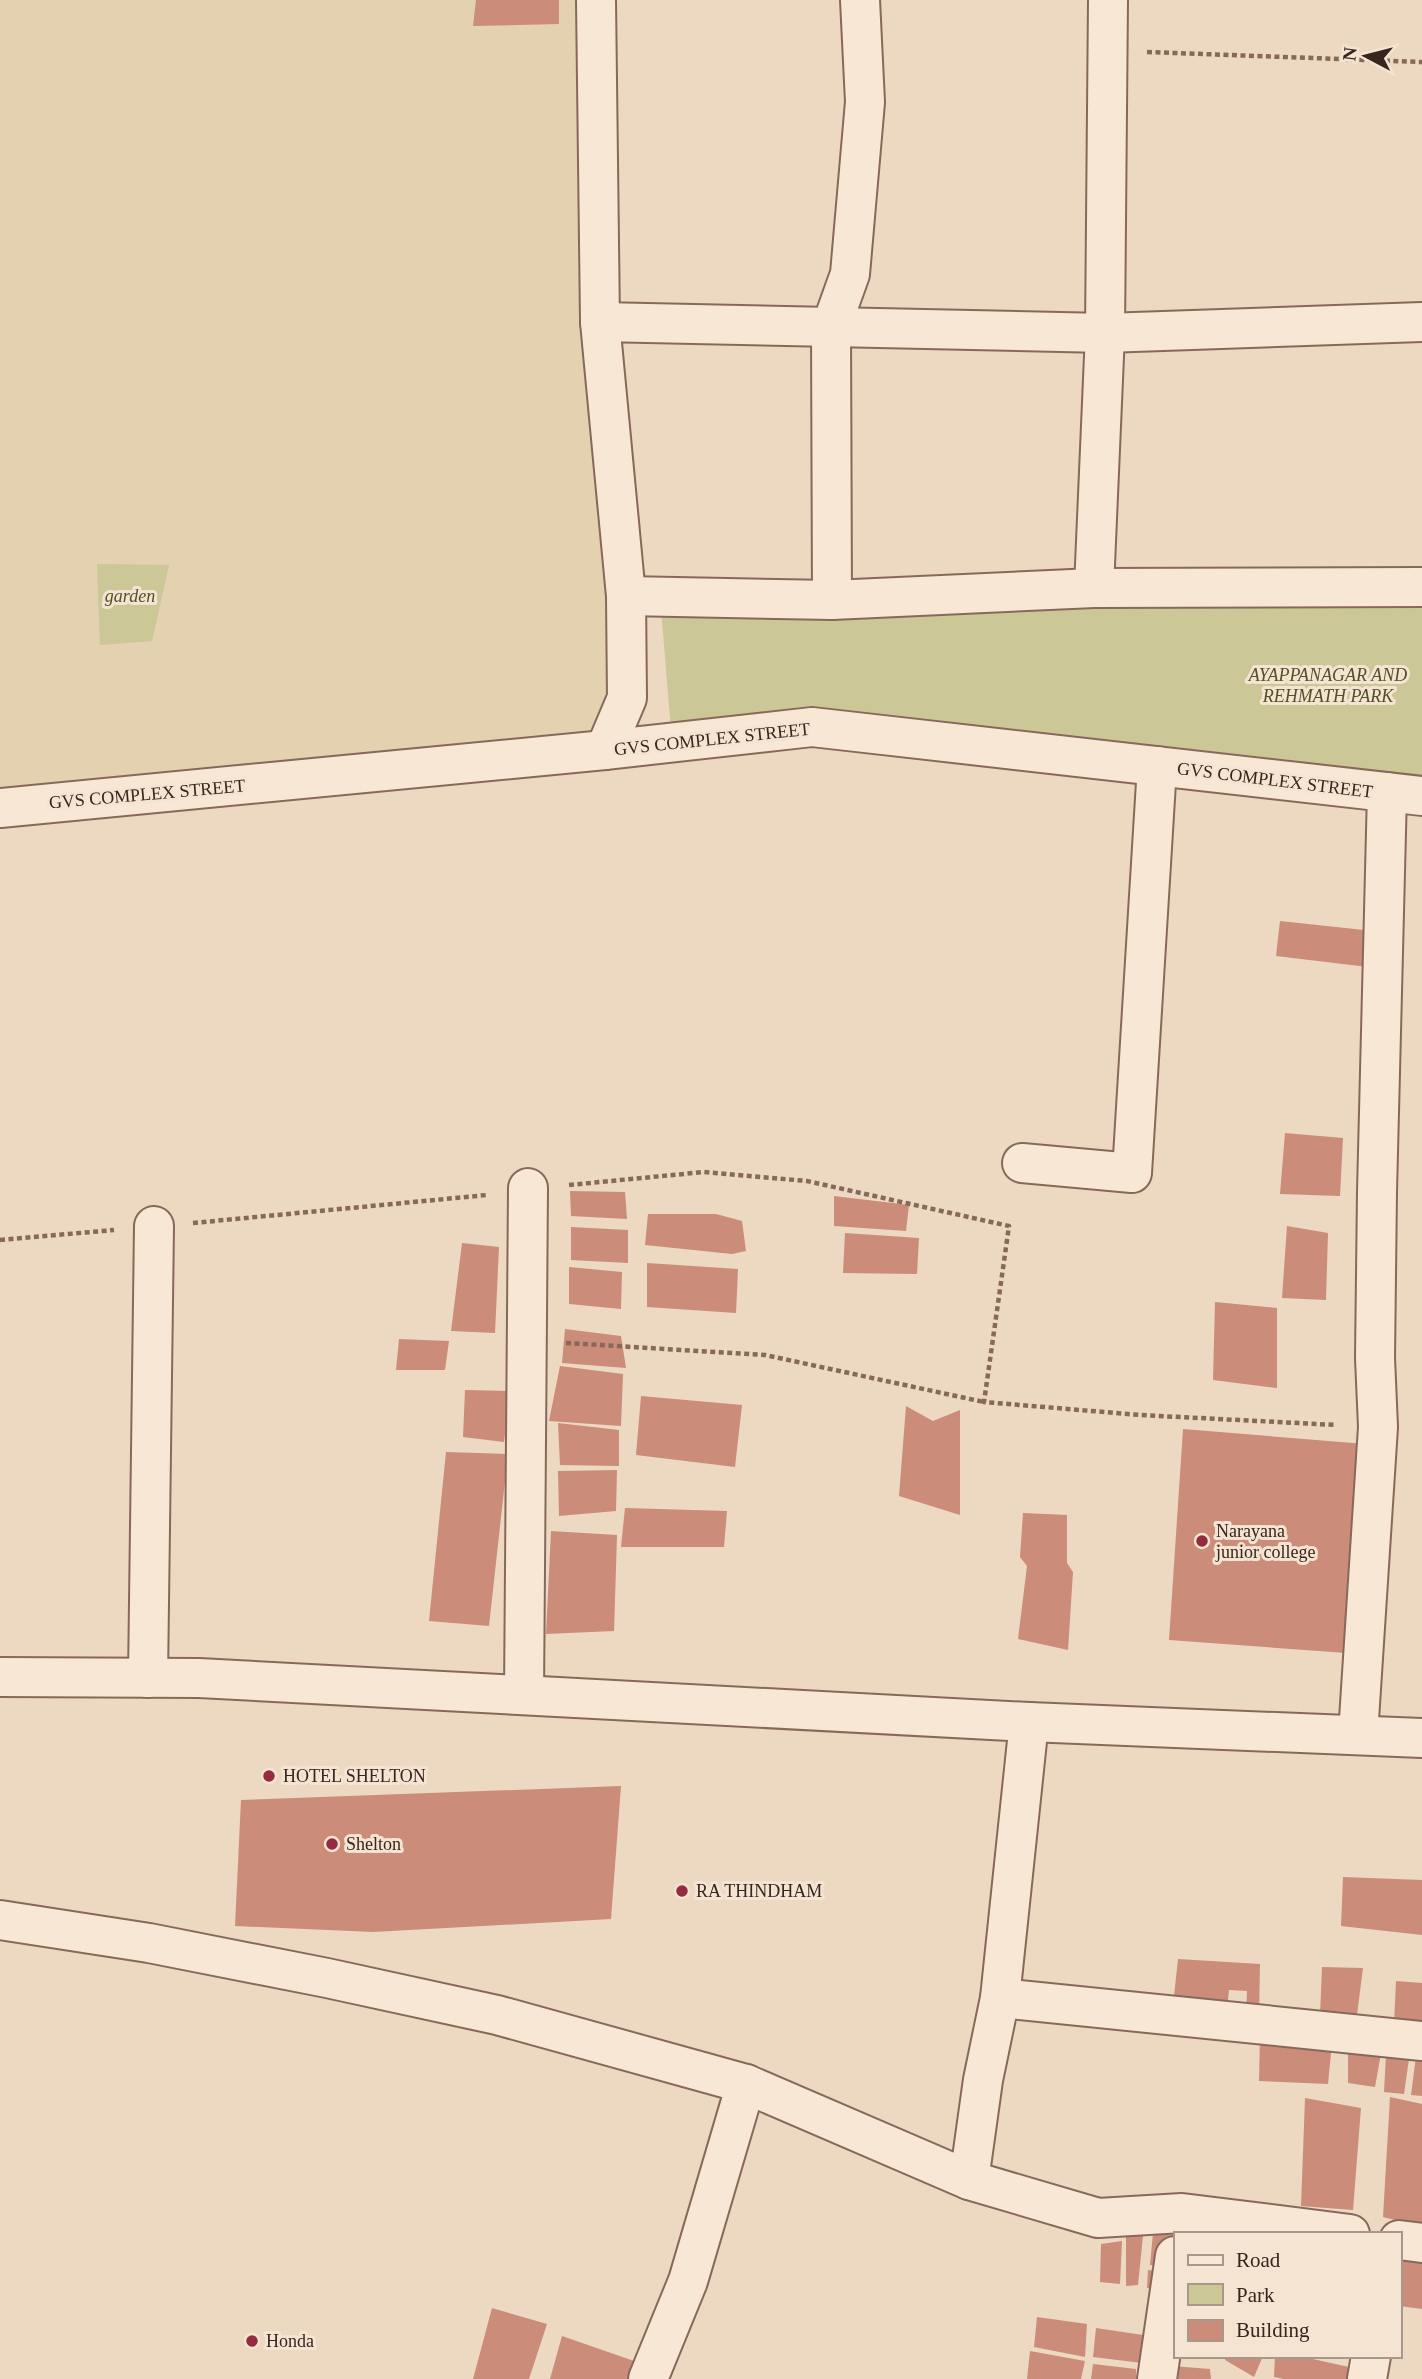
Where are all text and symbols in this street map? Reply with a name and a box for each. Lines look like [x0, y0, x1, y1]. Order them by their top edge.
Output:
north arrow [1331, 21, 1401, 91]
text: N [1338, 46, 1361, 62]
park label: garden [105, 586, 155, 606]
park label: AYAPPANAGAR AND REHMATH PARK [1248, 665, 1407, 706]
street label: GVS COMPLEX STREET [613, 719, 811, 759]
street label: GVS COMPLEX STREET [1176, 758, 1374, 802]
street label: GVS COMPLEX STREET [48, 775, 246, 813]
place label: Narayana junior college [1215, 1521, 1315, 1562]
marker: Narayana junior college [1194, 1533, 1210, 1549]
place label: HOTEL SHELTON [283, 1766, 426, 1786]
marker: HOTEL SHELTON [261, 1768, 277, 1784]
place label: Shelton [346, 1834, 401, 1854]
marker: Shelton [324, 1836, 340, 1852]
place label: RA THINDHAM [696, 1881, 822, 1901]
marker: RA THINDHAM [674, 1883, 690, 1899]
legend [1174, 2232, 1401, 2358]
text: Road [1236, 2248, 1281, 2272]
text: Park [1236, 2283, 1275, 2307]
text: Building [1236, 2318, 1310, 2342]
place label: Honda [266, 2331, 314, 2351]
marker: Honda [244, 2333, 260, 2349]

